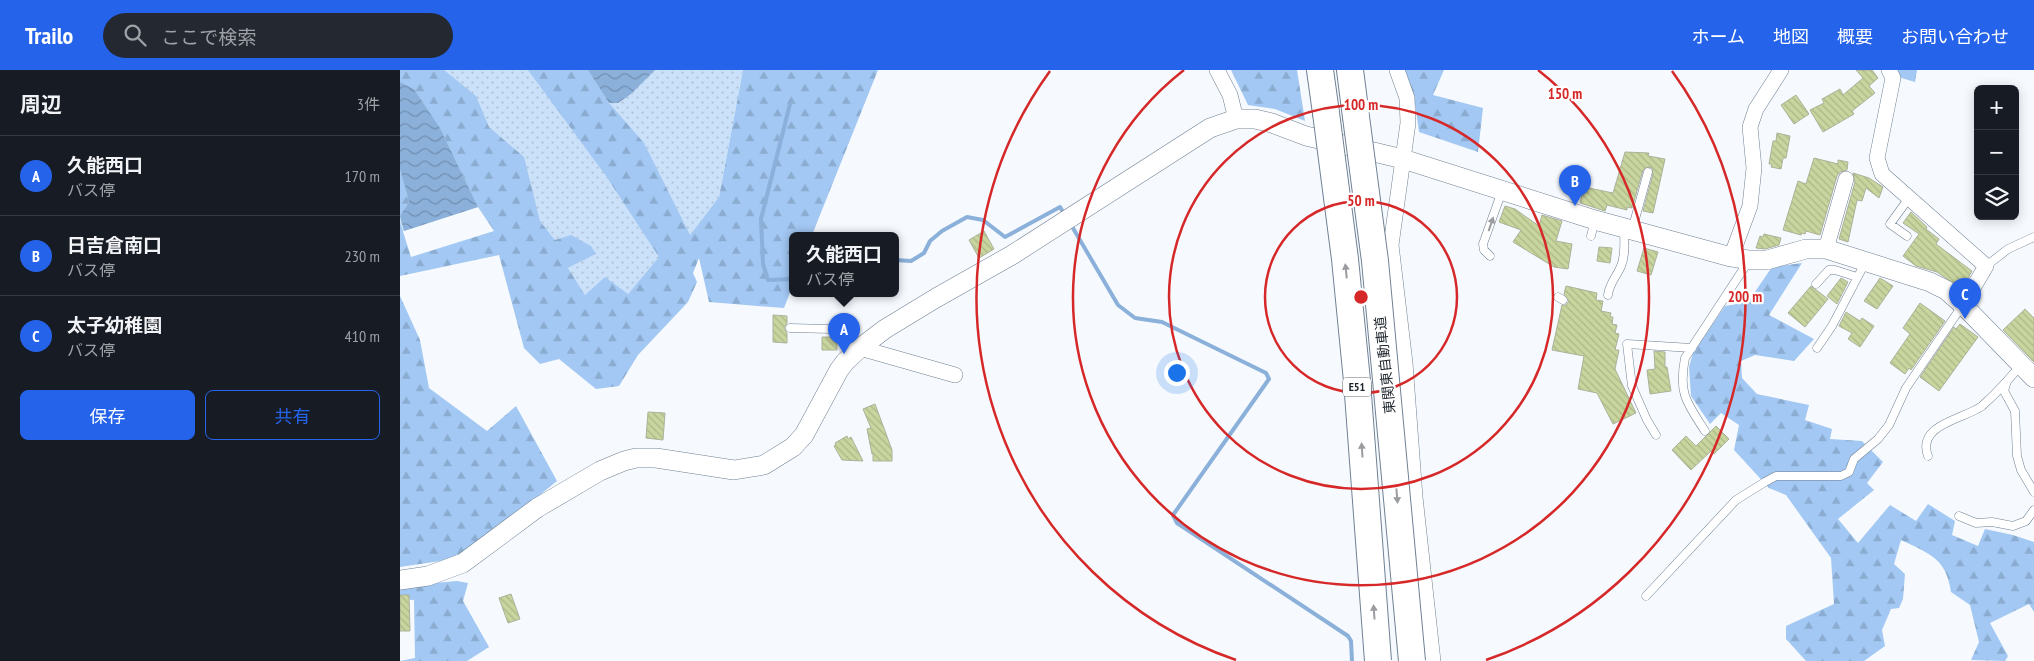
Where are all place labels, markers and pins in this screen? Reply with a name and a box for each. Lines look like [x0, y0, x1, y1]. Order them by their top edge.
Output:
pin: B [1559, 165, 1591, 206]
pin: C [1949, 278, 1981, 319]
centre of rings [1352, 288, 1370, 306]
pin: A [828, 313, 860, 354]

